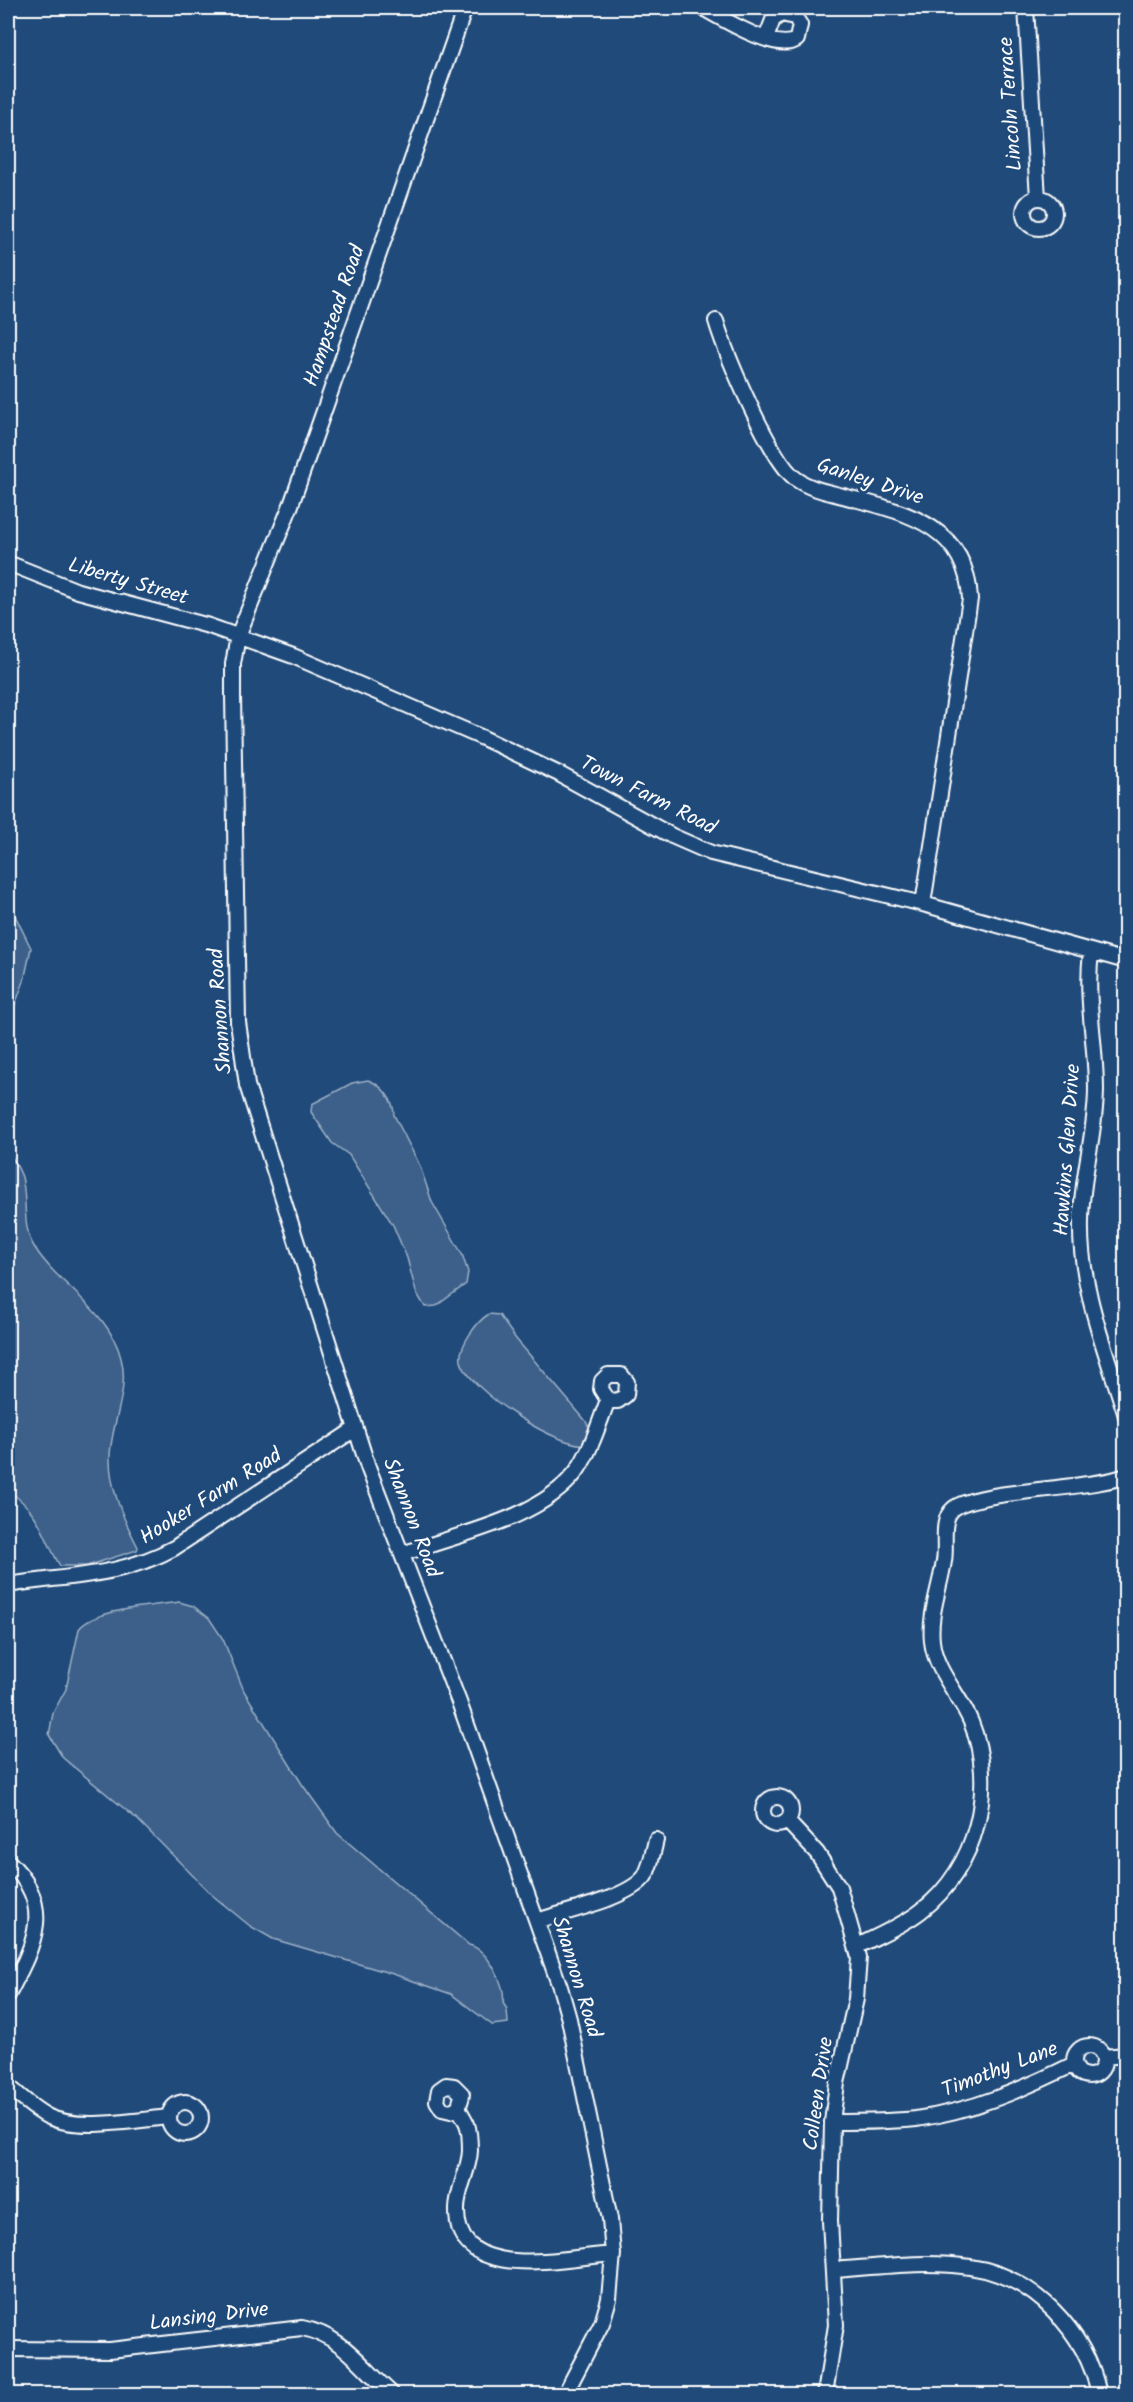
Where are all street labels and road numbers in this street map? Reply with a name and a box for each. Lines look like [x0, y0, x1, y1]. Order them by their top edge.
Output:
street label: Lincoln Terrace [990, 35, 1032, 172]
street label: Hampstead Road [295, 240, 375, 391]
street label: Ganley Drive [812, 449, 928, 515]
street label: Liberty Street [64, 549, 193, 615]
street label: Town Farm Road [574, 747, 723, 845]
street label: Shannon Road [200, 947, 242, 1075]
street label: Hawkins Glen Drive [1046, 1062, 1091, 1237]
street label: Hooker Farm Road [133, 1440, 289, 1554]
street label: Shannon Road [373, 1453, 449, 1583]
street label: Shannon Road [542, 1912, 610, 2043]
street label: Timothy Lane [937, 2033, 1063, 2107]
street label: Colleen Drive [795, 2034, 843, 2153]
street label: Lansing Drive [148, 2293, 271, 2341]

